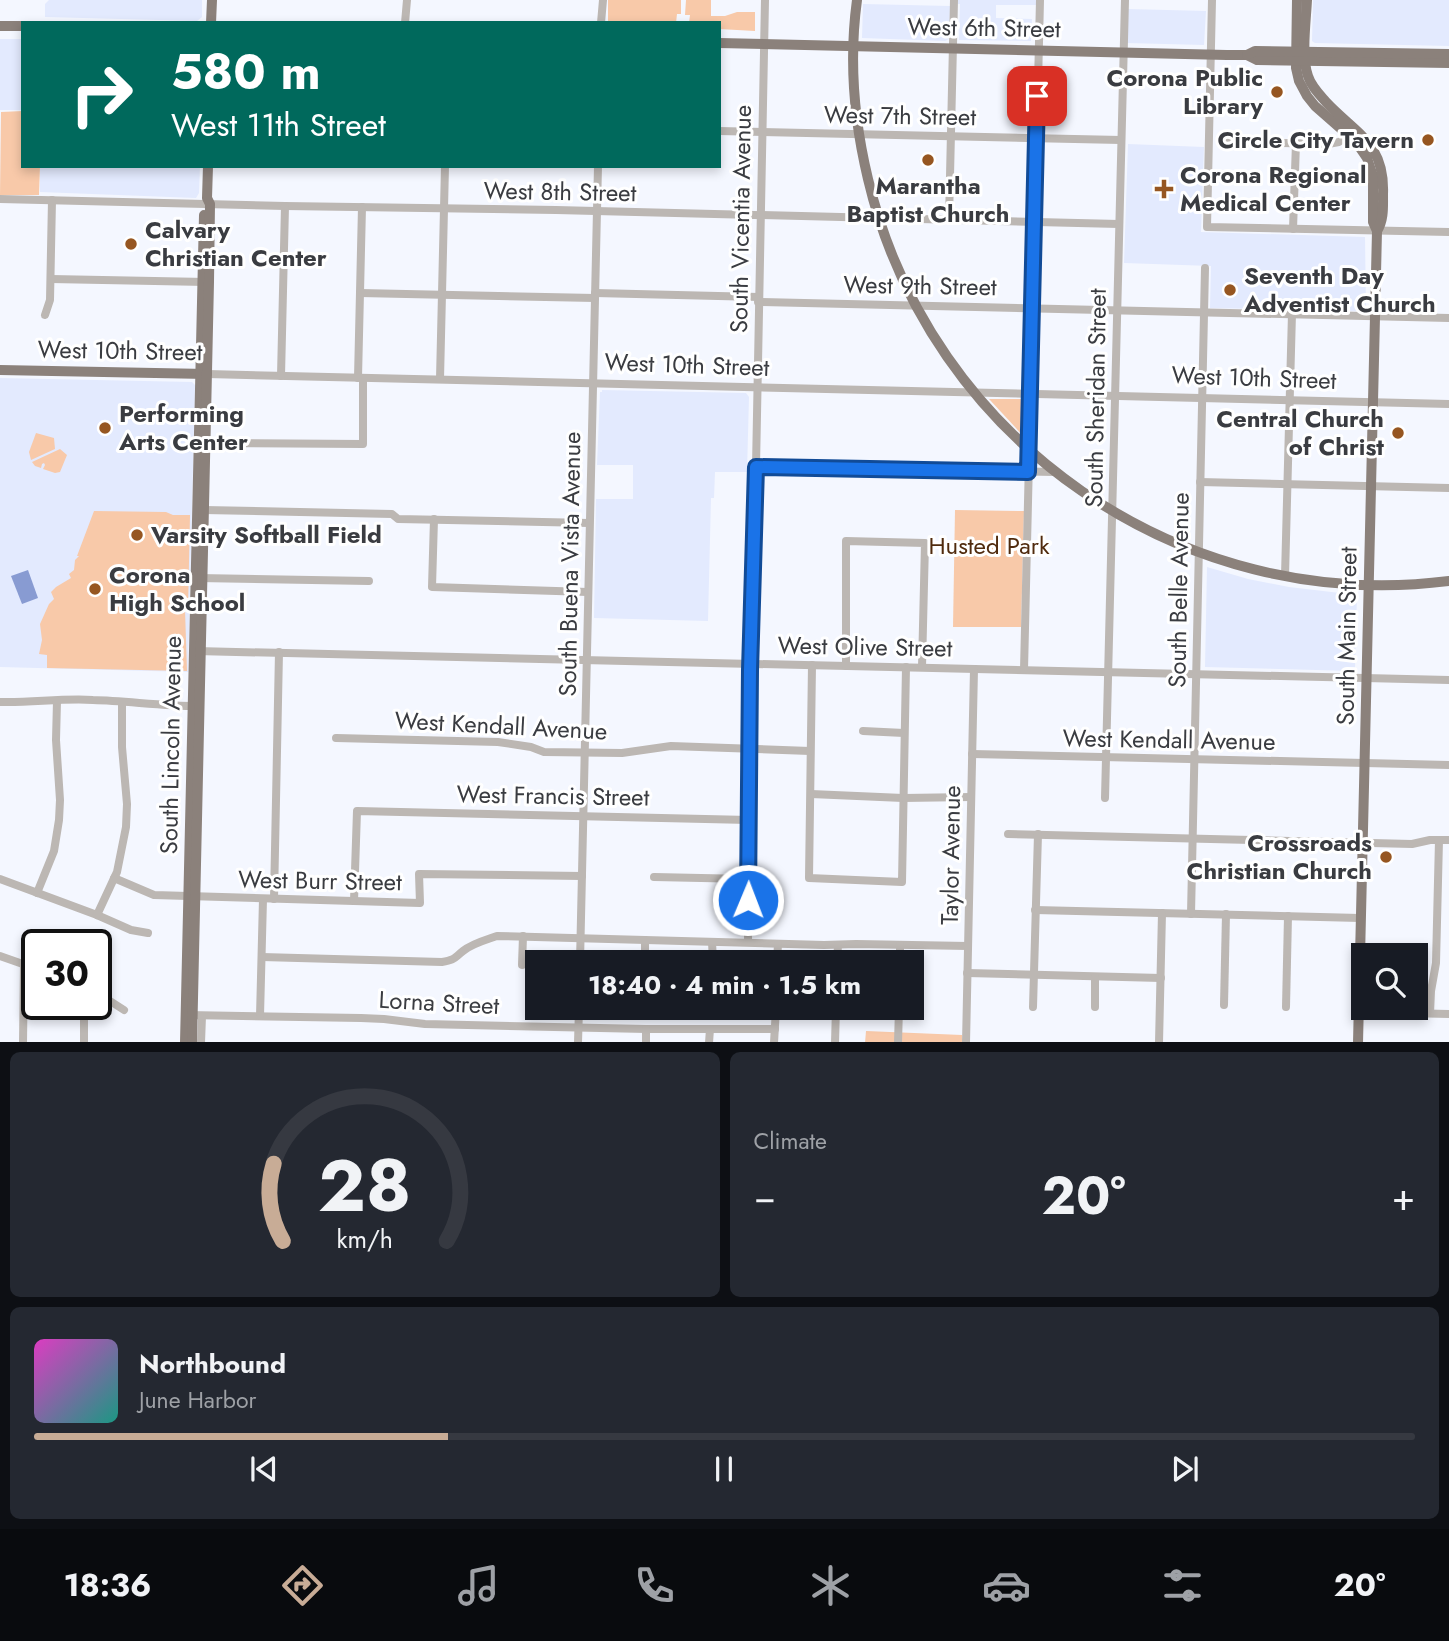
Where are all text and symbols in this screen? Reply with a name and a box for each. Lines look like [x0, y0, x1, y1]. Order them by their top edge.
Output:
street label: West 6th Street [907, 9, 1061, 46]
text: 580 m [171, 37, 321, 107]
icon: right [56, 49, 147, 140]
place label: Corona Public Library [1106, 60, 1263, 123]
pin [1007, 66, 1067, 126]
icon: arrive [1018, 77, 1056, 115]
marker: Corona Public Library [1269, 84, 1285, 100]
street label: West 7th Street [824, 97, 977, 134]
text: West 11th Street [171, 102, 386, 148]
street label: South Vicentia Avenue [721, 104, 760, 333]
place label: Circle City Tavern [1217, 122, 1414, 157]
marker: Circle City Tavern [1420, 132, 1436, 148]
marker: Marantha Baptist Church [920, 152, 936, 168]
place label: Corona Regional Medical Center [1180, 157, 1367, 220]
place label: Marantha Baptist Church [846, 168, 1010, 231]
street label: West 8th Street [483, 173, 637, 210]
marker: Corona Regional Medical Center [1154, 179, 1174, 199]
place label: Calvary Christian Center [145, 212, 327, 275]
marker: Calvary Christian Center [123, 236, 139, 252]
place label: Seventh Day Adventist Church [1243, 258, 1436, 321]
street label: West 9th Street [843, 267, 997, 304]
marker: Seventh Day Adventist Church [1222, 282, 1238, 298]
street label: South Sheridan Street [1076, 288, 1115, 508]
street label: West 10th Street [37, 332, 203, 369]
street label: West 10th Street [604, 344, 770, 385]
street label: West 10th Street [1171, 357, 1337, 398]
place label: Performing Arts Center [118, 396, 248, 459]
place label: Central Church of Christ [1216, 401, 1384, 464]
marker: Performing Arts Center [97, 420, 113, 436]
marker: Central Church of Christ [1390, 425, 1406, 441]
street label: South Buena Vista Avenue [550, 431, 589, 697]
street label: South Belle Avenue [1159, 492, 1198, 688]
place label: Varsity Softball Field [150, 517, 382, 552]
marker: Varsity Softball Field [129, 527, 145, 543]
park label: Husted Park [928, 528, 1050, 563]
street label: South Main Street [1327, 546, 1366, 726]
place label: Corona High School [109, 557, 245, 620]
marker: Corona High School [87, 581, 103, 597]
street label: West Olive Street [777, 627, 953, 666]
street label: South Lincoln Avenue [151, 635, 190, 855]
street label: West Kendall Avenue [394, 702, 608, 749]
street label: West Kendall Avenue [1062, 720, 1276, 759]
street label: West Francis Street [456, 776, 650, 815]
street label: Taylor Avenue [932, 785, 969, 925]
place label: Crossroads Christian Church [1187, 825, 1372, 888]
marker: Crossroads Christian Church [1378, 849, 1394, 865]
street label: West Burr Street [238, 862, 402, 899]
position arrow [711, 863, 785, 937]
speed limit sign: 30 [21, 929, 112, 1020]
map controls [1351, 943, 1428, 1020]
button: search [1351, 943, 1428, 1020]
text: 18:40 · 4 min · 1.5 km [588, 966, 861, 1004]
street label: Lorna Street [378, 982, 500, 1023]
text: Climate [754, 1124, 827, 1158]
text: 28 [318, 1133, 411, 1238]
text: 20° [1042, 1158, 1126, 1234]
text: − [754, 1169, 776, 1224]
text: + [1392, 1169, 1415, 1224]
text: km/h [336, 1220, 393, 1256]
text: Northbound [139, 1345, 286, 1383]
text: June Harbor [139, 1383, 256, 1417]
icon: previous [245, 1450, 283, 1488]
icon: pause [705, 1450, 743, 1488]
icon: next [1166, 1450, 1204, 1488]
icon: directions [278, 1561, 327, 1610]
icon: music [454, 1561, 503, 1610]
icon: phone [630, 1561, 679, 1610]
icon: climate [806, 1561, 855, 1610]
icon: car [982, 1561, 1031, 1610]
icon: filters [1158, 1561, 1207, 1610]
text: 18:36 [63, 1562, 151, 1608]
text: 20° [1334, 1562, 1386, 1608]

